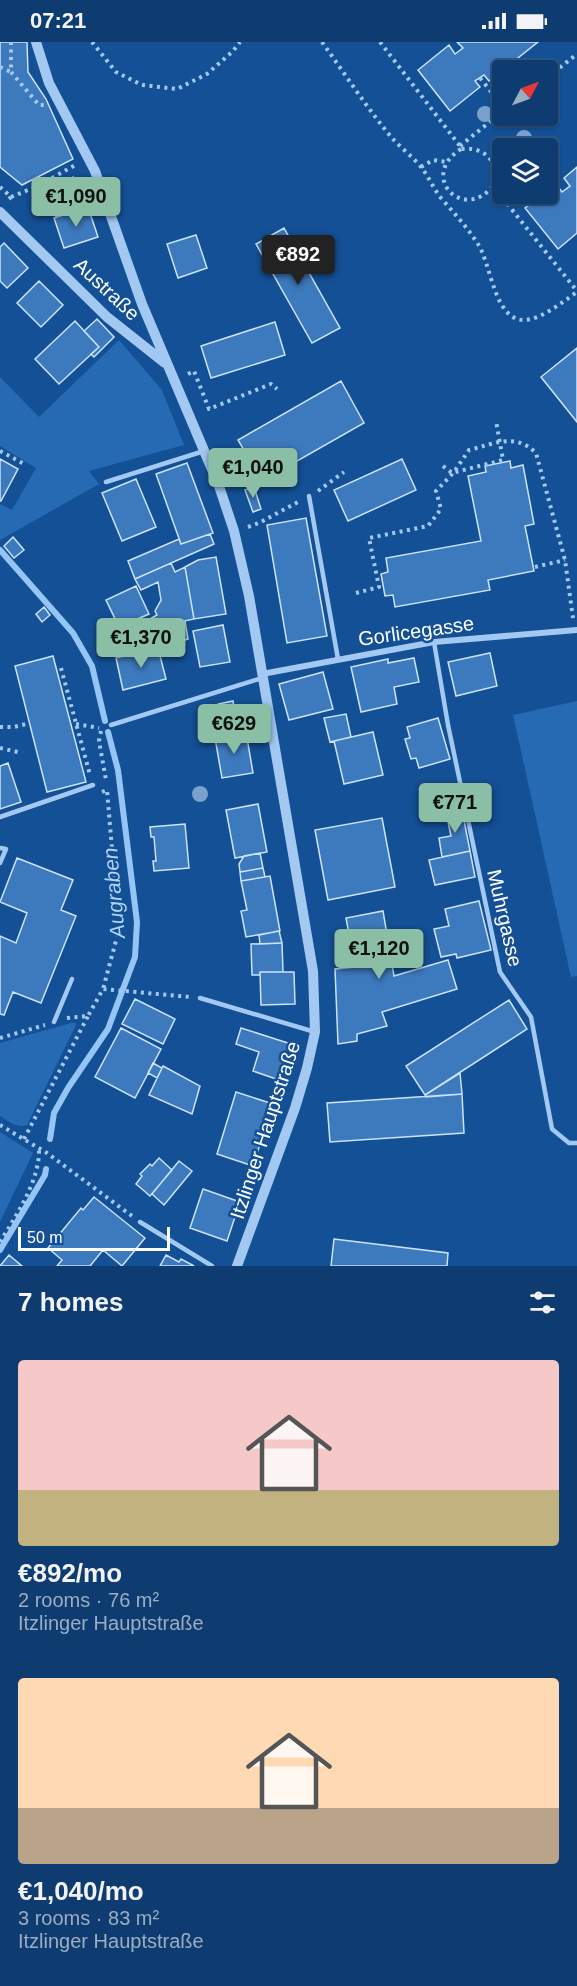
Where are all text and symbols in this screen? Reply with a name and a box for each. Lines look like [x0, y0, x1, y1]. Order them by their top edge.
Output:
text: 07:21 [30, 8, 86, 33]
north arrow [492, 60, 558, 126]
map controls [492, 60, 558, 204]
button: layers [492, 138, 558, 204]
pin: €1,090 [27, 177, 125, 228]
text: €1,090 [45, 185, 107, 207]
pin: €892 [262, 235, 334, 286]
text: €892 [276, 243, 320, 265]
street label: Austraße [70, 253, 144, 325]
pin: €1,040 [204, 448, 302, 499]
text: €1,040 [222, 456, 284, 478]
street label: Gorlicegasse [357, 612, 475, 650]
pin: €1,370 [92, 618, 190, 669]
text: €1,370 [110, 626, 172, 648]
pin: €629 [198, 704, 270, 755]
text: €629 [212, 712, 256, 734]
pin: €771 [419, 783, 491, 834]
text: €771 [433, 791, 477, 813]
water label: Augraben [98, 847, 129, 941]
street label: Muhrgasse [483, 867, 527, 969]
pin: €1,120 [330, 929, 428, 980]
text: €1,120 [348, 937, 410, 959]
street label: Itzlinger Hauptstraße [226, 1038, 304, 1222]
scale bar [18, 1224, 170, 1252]
text: 50 m [27, 1229, 63, 1246]
icon: filters [526, 1286, 559, 1319]
text: 7 homes [18, 1287, 124, 1317]
icon: home [235, 1399, 343, 1507]
text: €892/mo [18, 1558, 122, 1588]
text: 2 rooms · 76 m² [18, 1589, 159, 1611]
text: Itzlinger Hauptstraße [18, 1612, 204, 1634]
icon: home [235, 1717, 343, 1825]
text: €1,040/mo [18, 1876, 144, 1906]
text: 3 rooms · 83 m² [18, 1907, 159, 1929]
text: Itzlinger Hauptstraße [18, 1930, 204, 1952]

